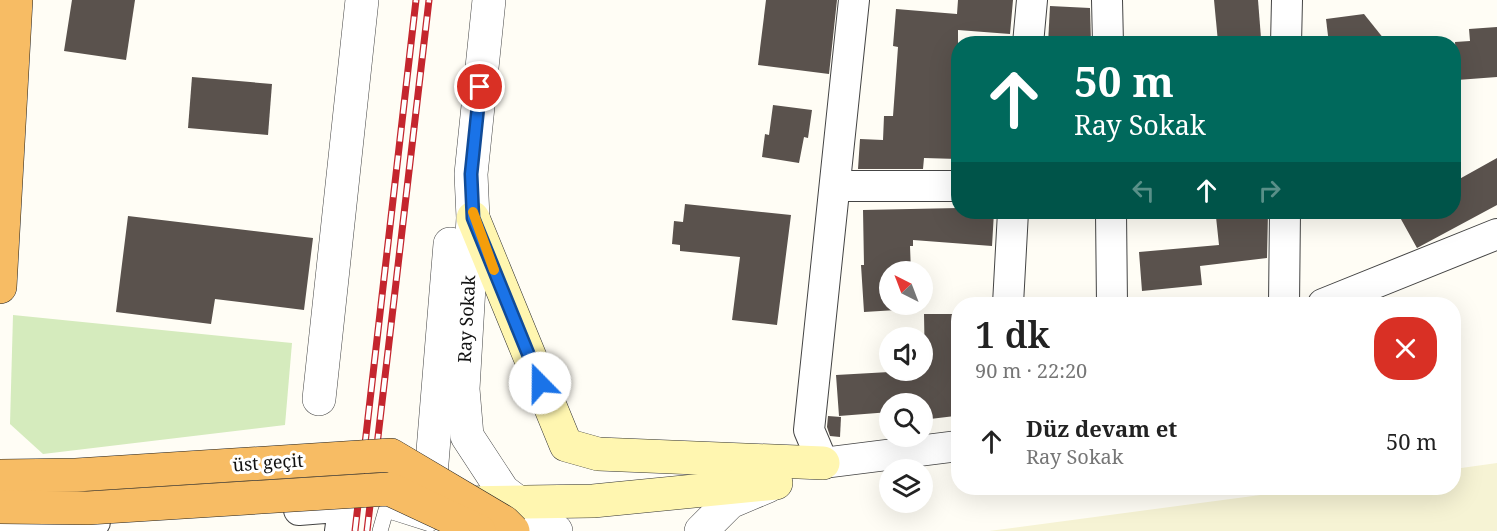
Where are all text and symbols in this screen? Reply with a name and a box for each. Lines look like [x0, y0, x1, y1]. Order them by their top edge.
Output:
text: 50 m [1074, 52, 1174, 109]
icon: ahead [975, 60, 1053, 138]
pin [454, 61, 505, 112]
icon: arrive [463, 70, 496, 103]
text: Ray Sokak [1074, 106, 1206, 143]
icon: left [1127, 174, 1160, 207]
icon: ahead [1190, 174, 1223, 207]
icon: right [1253, 174, 1286, 207]
north arrow [879, 261, 933, 315]
map controls [879, 261, 933, 513]
street label: Ray Sokak [452, 274, 480, 363]
text: 1 dk [975, 310, 1050, 359]
button: close [1374, 317, 1437, 380]
button: sound [879, 327, 933, 381]
position arrow [508, 351, 572, 415]
text: 90 m · 22:20 [975, 357, 1087, 384]
button: search [879, 393, 933, 447]
text: Düz devam et [1026, 413, 1177, 443]
icon: ahead [975, 425, 1008, 458]
text: 50 m [1386, 426, 1437, 456]
text: Ray Sokak [1026, 443, 1124, 470]
street label: üst geçit [232, 448, 304, 476]
button: layers [879, 459, 933, 513]

